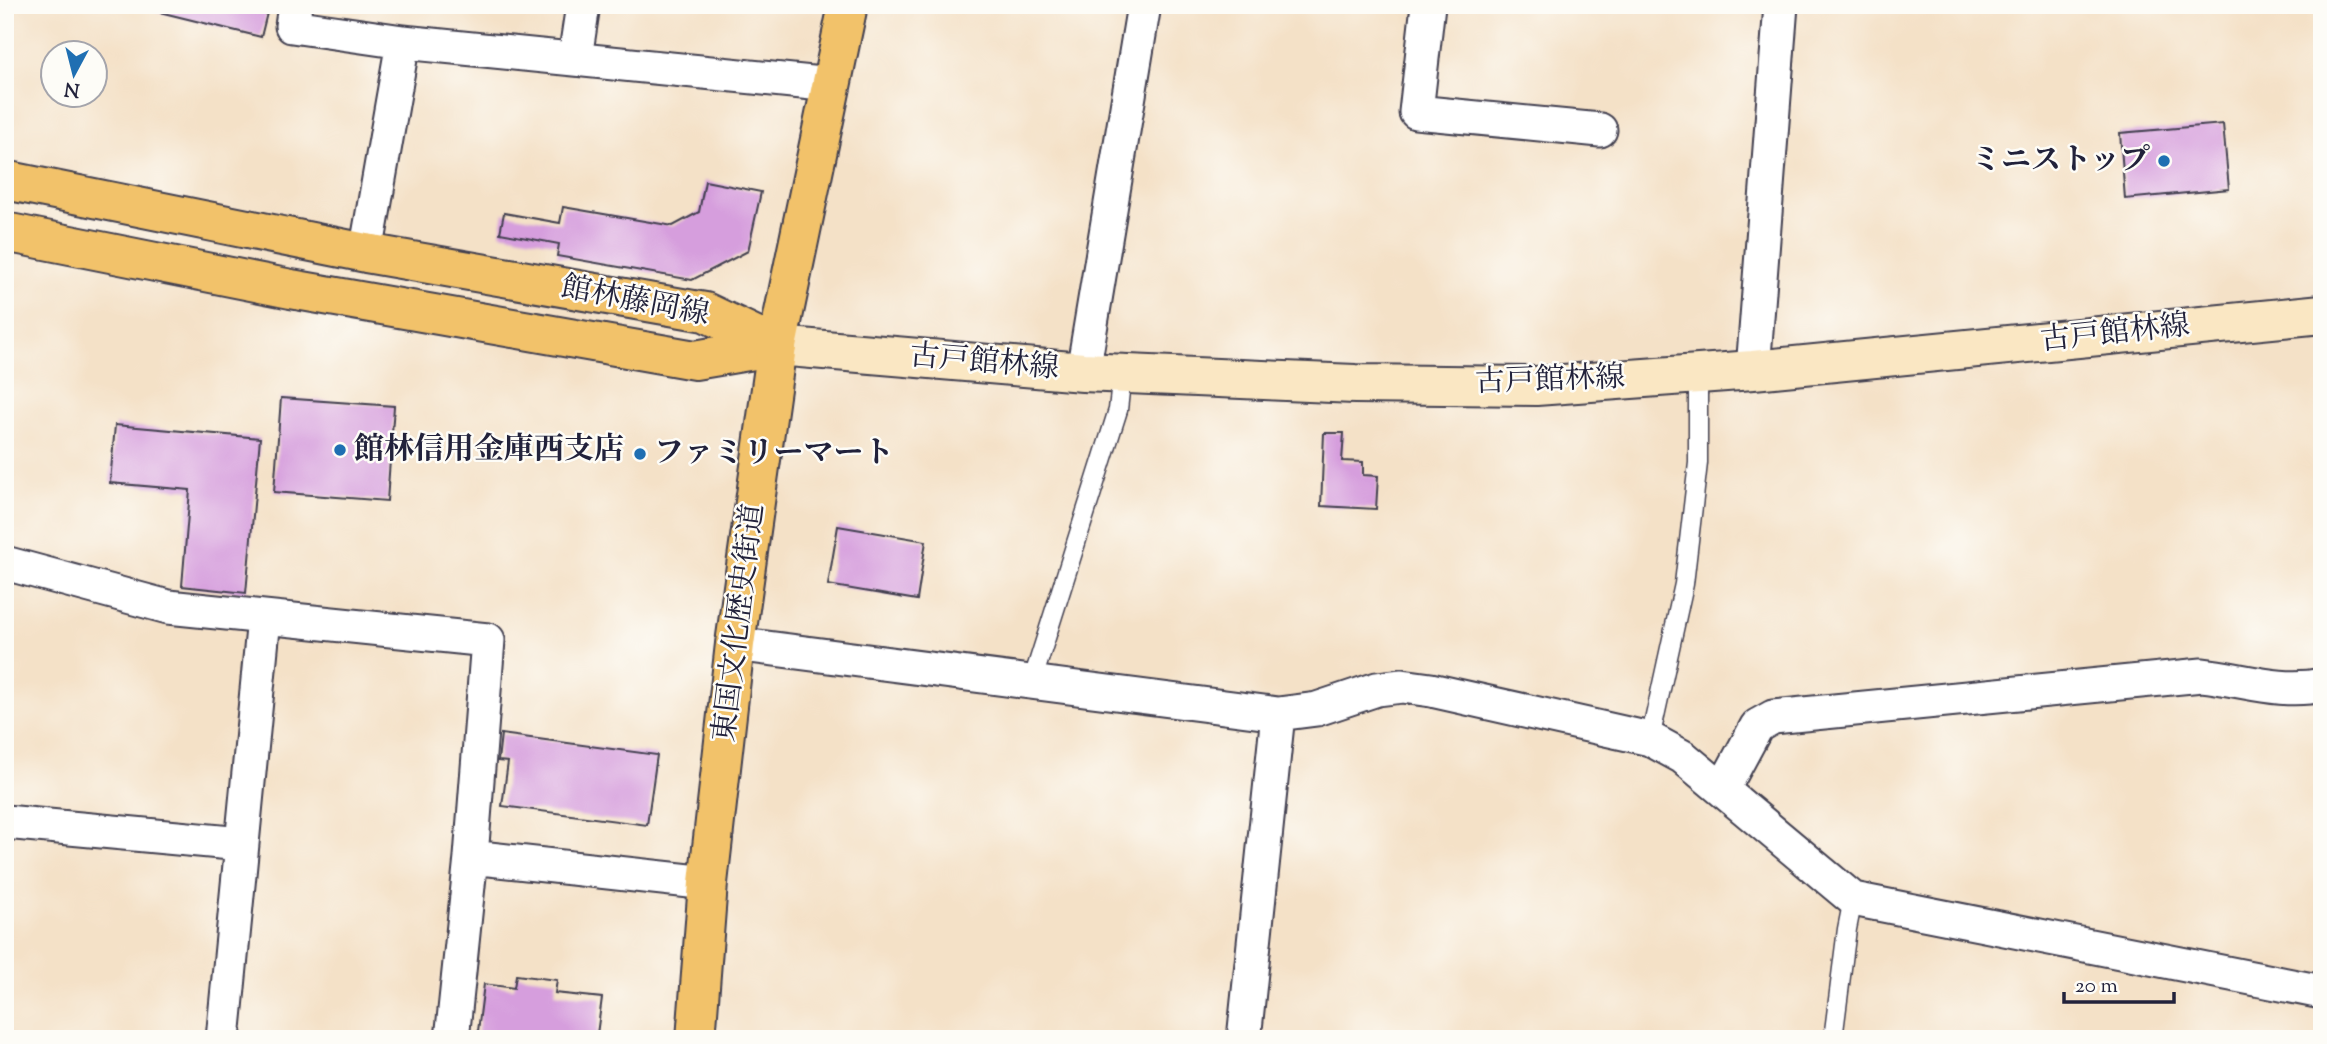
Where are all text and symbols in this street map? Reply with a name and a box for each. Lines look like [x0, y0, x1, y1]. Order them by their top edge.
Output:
north arrow [38, 38, 108, 108]
text: N [63, 74, 81, 103]
place label: ミニストップ [1971, 140, 2150, 183]
marker: ミニストップ [2156, 153, 2172, 169]
street label: 館林藤岡線 [557, 267, 713, 337]
street label: 古戸館林線 [2038, 305, 2192, 363]
street label: 古戸館林線 [907, 335, 1061, 391]
street label: 古戸館林線 [1474, 357, 1626, 405]
place label: 館林信用金庫西支店 [354, 429, 624, 472]
place label: ファミリーマート [654, 433, 893, 476]
marker: 館林信用金庫西支店 [332, 442, 348, 458]
marker: ファミリーマート [632, 446, 648, 462]
street label: 東国文化歴史街道 [704, 501, 776, 745]
scale bar [2064, 960, 2175, 1004]
text: 20 m [2075, 972, 2118, 1002]

